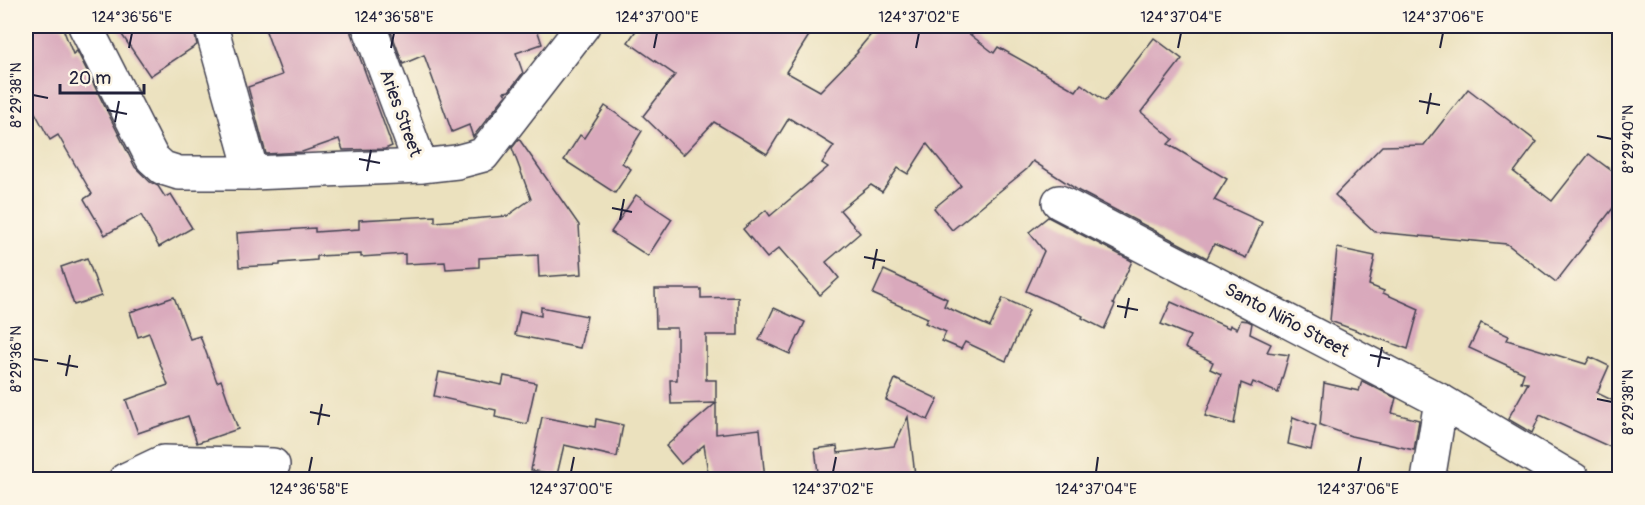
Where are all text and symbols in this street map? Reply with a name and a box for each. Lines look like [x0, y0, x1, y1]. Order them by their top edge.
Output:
text: 124°36'56"E [92, 8, 172, 27]
text: 124°36'58"E [354, 8, 434, 27]
text: 124°37'00"E [615, 8, 699, 27]
text: 124°37'02"E [878, 8, 960, 27]
text: 124°37'04"E [1140, 8, 1222, 27]
text: 124°37'06"E [1402, 8, 1484, 27]
scale bar [60, 57, 144, 95]
text: 8°29'38"N [7, 62, 26, 128]
street label: Aries Street [374, 66, 427, 161]
text: 20 m [69, 67, 111, 90]
text: 8°29'40"N [1619, 105, 1638, 173]
street label: Santo Niño Street [1221, 278, 1353, 363]
text: 8°29'36"N [7, 326, 26, 392]
text: 8°29'38"N [1619, 369, 1638, 435]
text: 124°36'58"E [269, 480, 349, 499]
text: 124°37'00"E [529, 480, 613, 499]
text: 124°37'02"E [792, 480, 874, 499]
text: 124°37'04"E [1055, 480, 1137, 499]
text: 124°37'06"E [1317, 480, 1399, 499]

